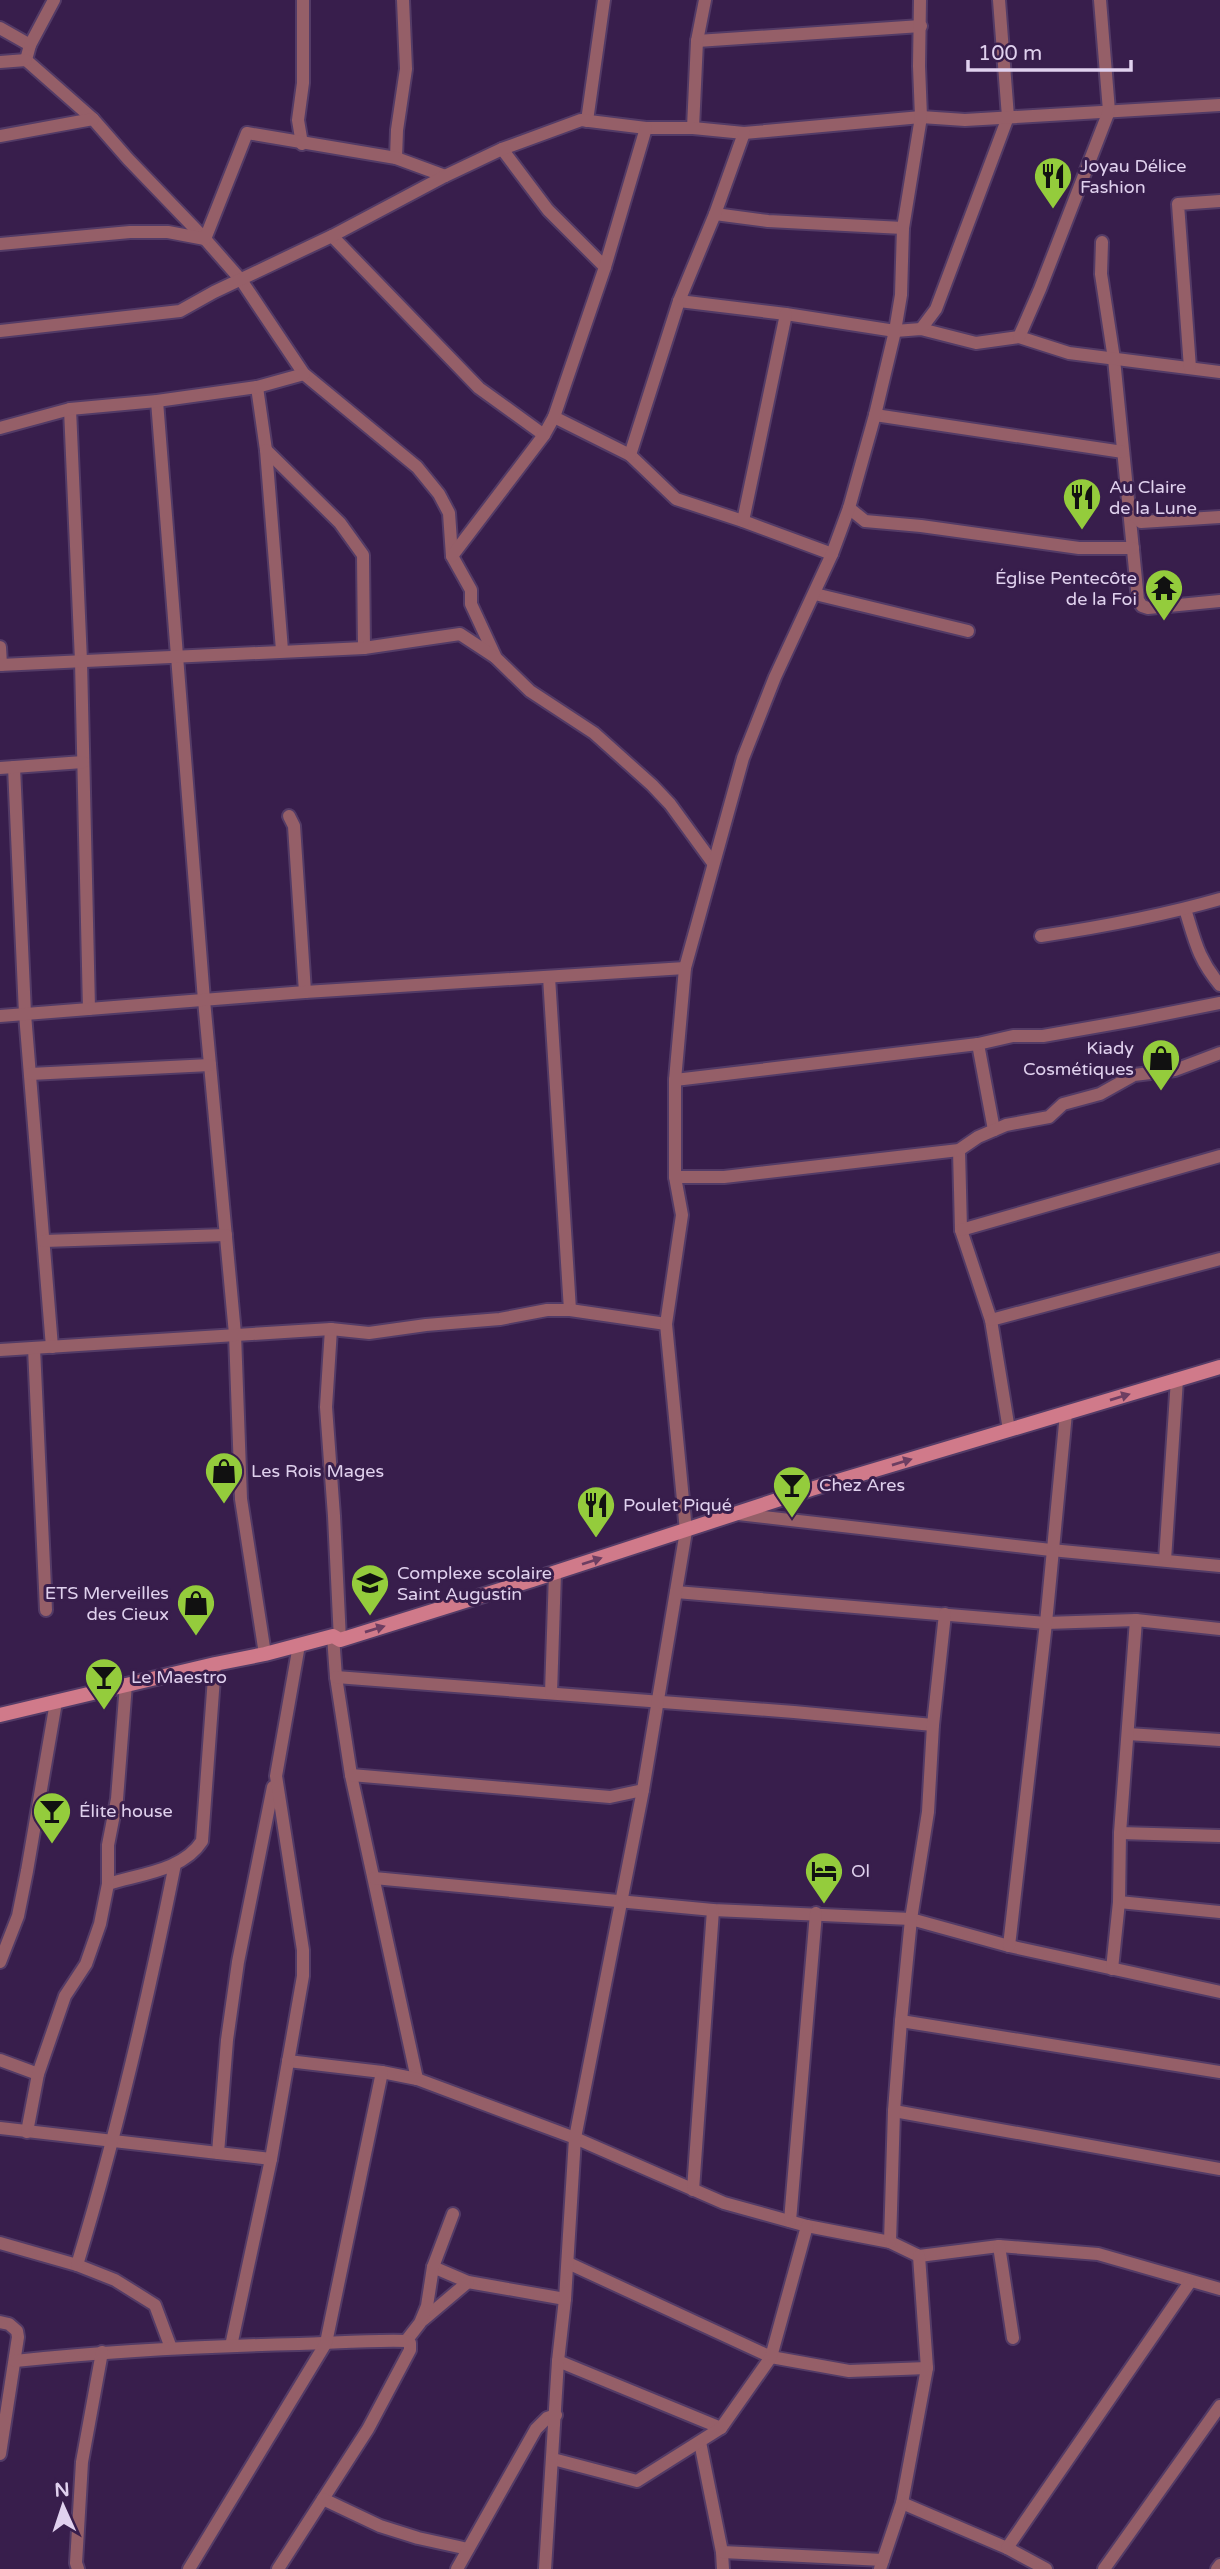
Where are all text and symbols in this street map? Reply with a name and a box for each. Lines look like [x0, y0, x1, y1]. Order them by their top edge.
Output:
scale bar [968, 28, 1131, 72]
text: 100 m [978, 41, 1042, 66]
restaurant icon: Joyau Délice Fashion [1032, 155, 1074, 210]
place label: Joyau Délice Fashion [1080, 155, 1187, 198]
restaurant icon: Au Claire de la Lune [1061, 476, 1103, 531]
place label: Au Claire de la Lune [1109, 476, 1197, 519]
place label: Église Pentecôte de la Foi [995, 567, 1137, 610]
temple icon: Église Pentecôte de la Foi [1143, 567, 1185, 622]
place label: Kiady Cosmétiques [1023, 1037, 1134, 1080]
shop icon: Kiady Cosmétiques [1140, 1037, 1182, 1092]
one-way arrow [1110, 1391, 1131, 1401]
shop icon: Les Rois Mages [203, 1450, 245, 1505]
one-way arrow [892, 1456, 913, 1466]
place label: Les Rois Mages [251, 1460, 384, 1482]
bar icon: Chez Ares [771, 1464, 813, 1519]
place label: Chez Ares [819, 1474, 905, 1496]
restaurant icon: Poulet Piqué [575, 1484, 617, 1539]
place label: Poulet Piqué [623, 1494, 732, 1516]
one-way arrow [582, 1555, 603, 1566]
school or university icon: Complexe scolaire Saint Augustin [349, 1562, 391, 1617]
place label: Complexe scolaire Saint Augustin [397, 1562, 552, 1605]
place label: ETS Merveilles des Cieux [45, 1582, 169, 1625]
shop icon: ETS Merveilles des Cieux [175, 1582, 217, 1637]
one-way arrow [365, 1623, 386, 1634]
bar icon: Le Maestro [83, 1656, 125, 1711]
place label: Le Maestro [131, 1666, 227, 1688]
bar icon: Élite house [31, 1790, 73, 1845]
place label: Élite house [79, 1800, 173, 1822]
hotel icon: Ol [803, 1850, 845, 1905]
place label: Ol [851, 1860, 870, 1882]
north arrow [28, 2471, 98, 2541]
text: N [54, 2479, 70, 2501]

